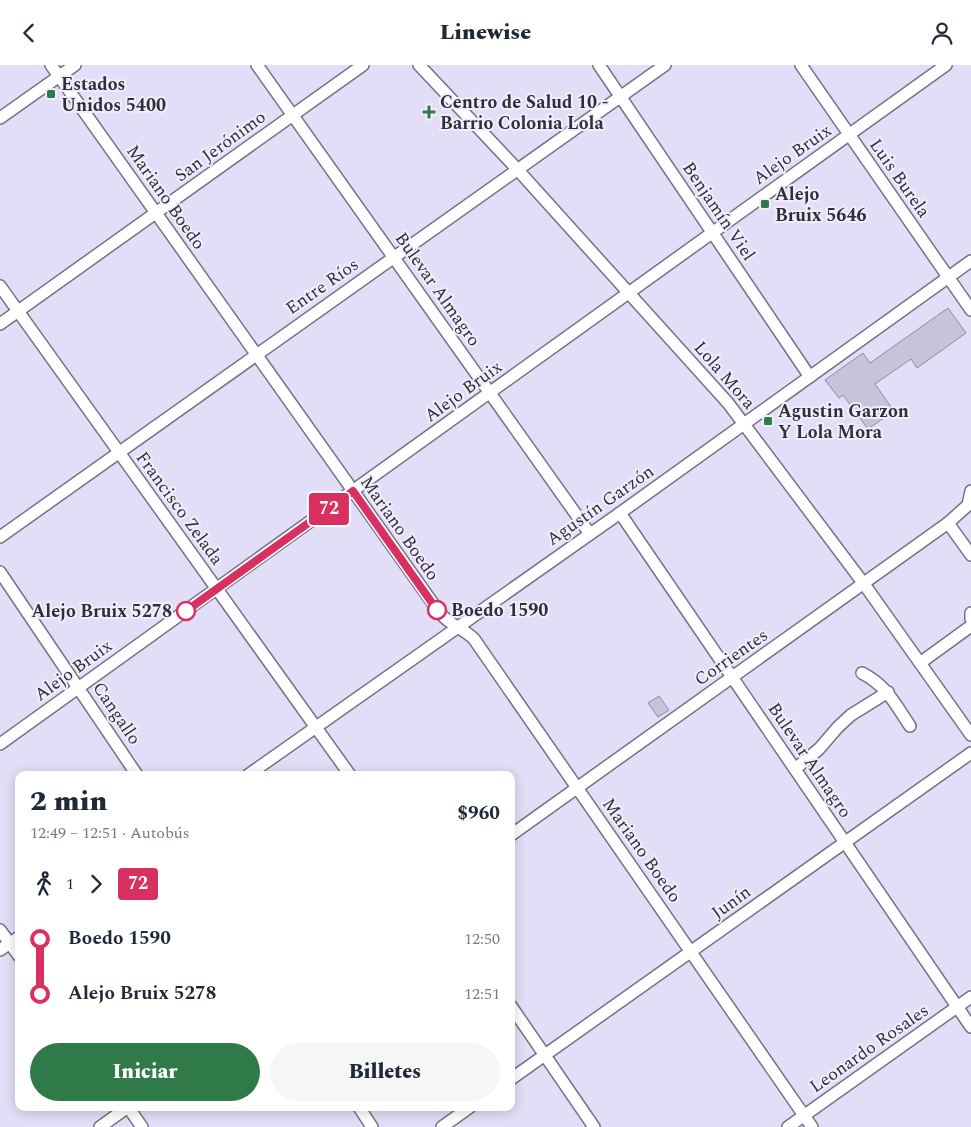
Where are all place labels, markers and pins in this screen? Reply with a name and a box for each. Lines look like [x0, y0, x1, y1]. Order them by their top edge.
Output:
place label: Estados Unidos 5400 [61, 71, 166, 119]
marker: Estados Unidos 5400 [45, 88, 57, 100]
place label: Centro de Salud 10 - Barrio Colonia Lola [440, 89, 608, 137]
marker: Centro de Salud 10 - Barrio Colonia Lola [422, 105, 436, 119]
place label: Alejo Bruix 5646 [775, 181, 867, 229]
marker: Alejo Bruix 5646 [759, 198, 771, 210]
place label: Agustin Garzon Y Lola Mora [778, 398, 909, 446]
marker: Agustin Garzon Y Lola Mora [762, 415, 774, 427]
place label: Boedo 1590 [451, 597, 548, 624]
place label: Alejo Bruix 5278 [31, 598, 172, 625]
marker: Boedo 1590 [427, 600, 447, 620]
marker: Alejo Bruix 5278 [176, 601, 196, 621]

